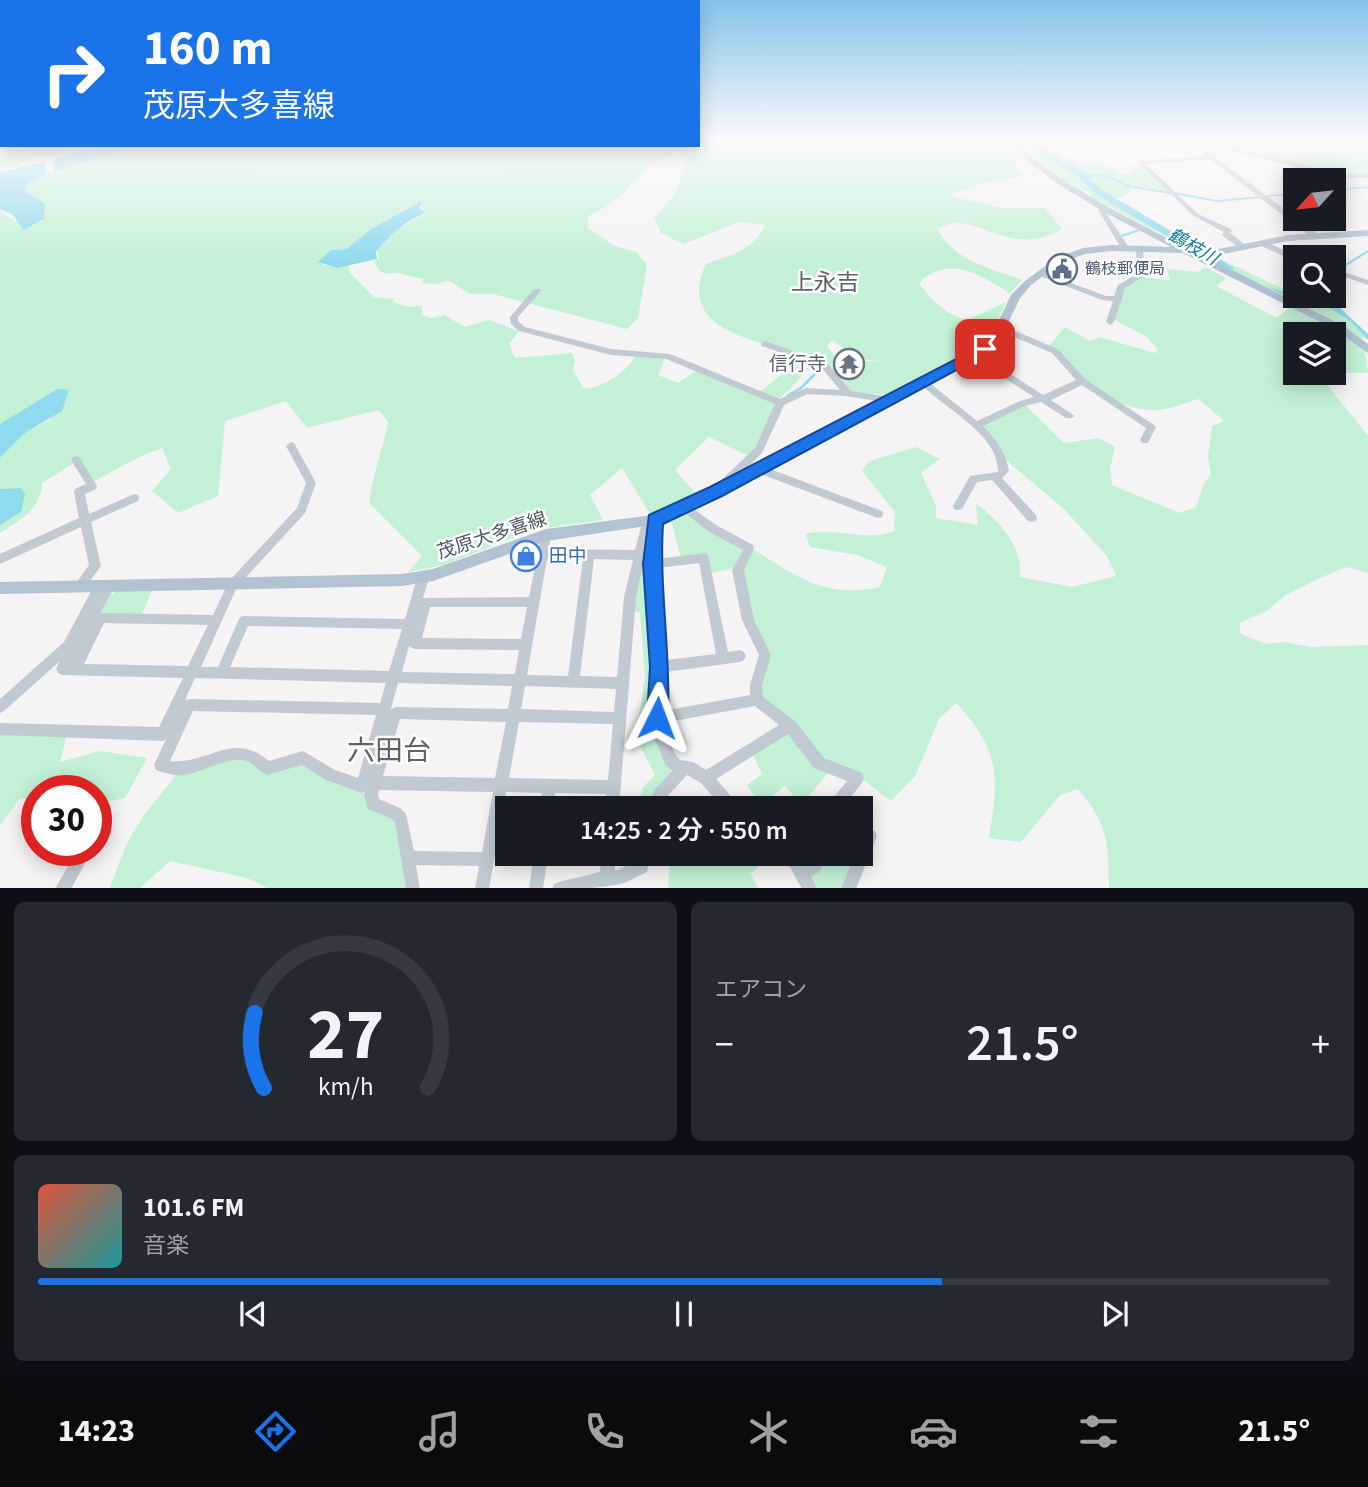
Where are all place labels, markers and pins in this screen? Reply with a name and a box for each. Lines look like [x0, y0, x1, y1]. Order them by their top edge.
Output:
public building icon: 鶴枝郵便局 [1045, 252, 1079, 286]
place label: 鶴枝郵便局 [1085, 258, 1165, 280]
pin [955, 319, 1015, 379]
temple icon: 信行寺 [832, 347, 866, 381]
place label: 信行寺 [769, 351, 826, 378]
shop icon: 田中 [509, 539, 543, 573]
place label: 田中 [549, 543, 587, 570]

